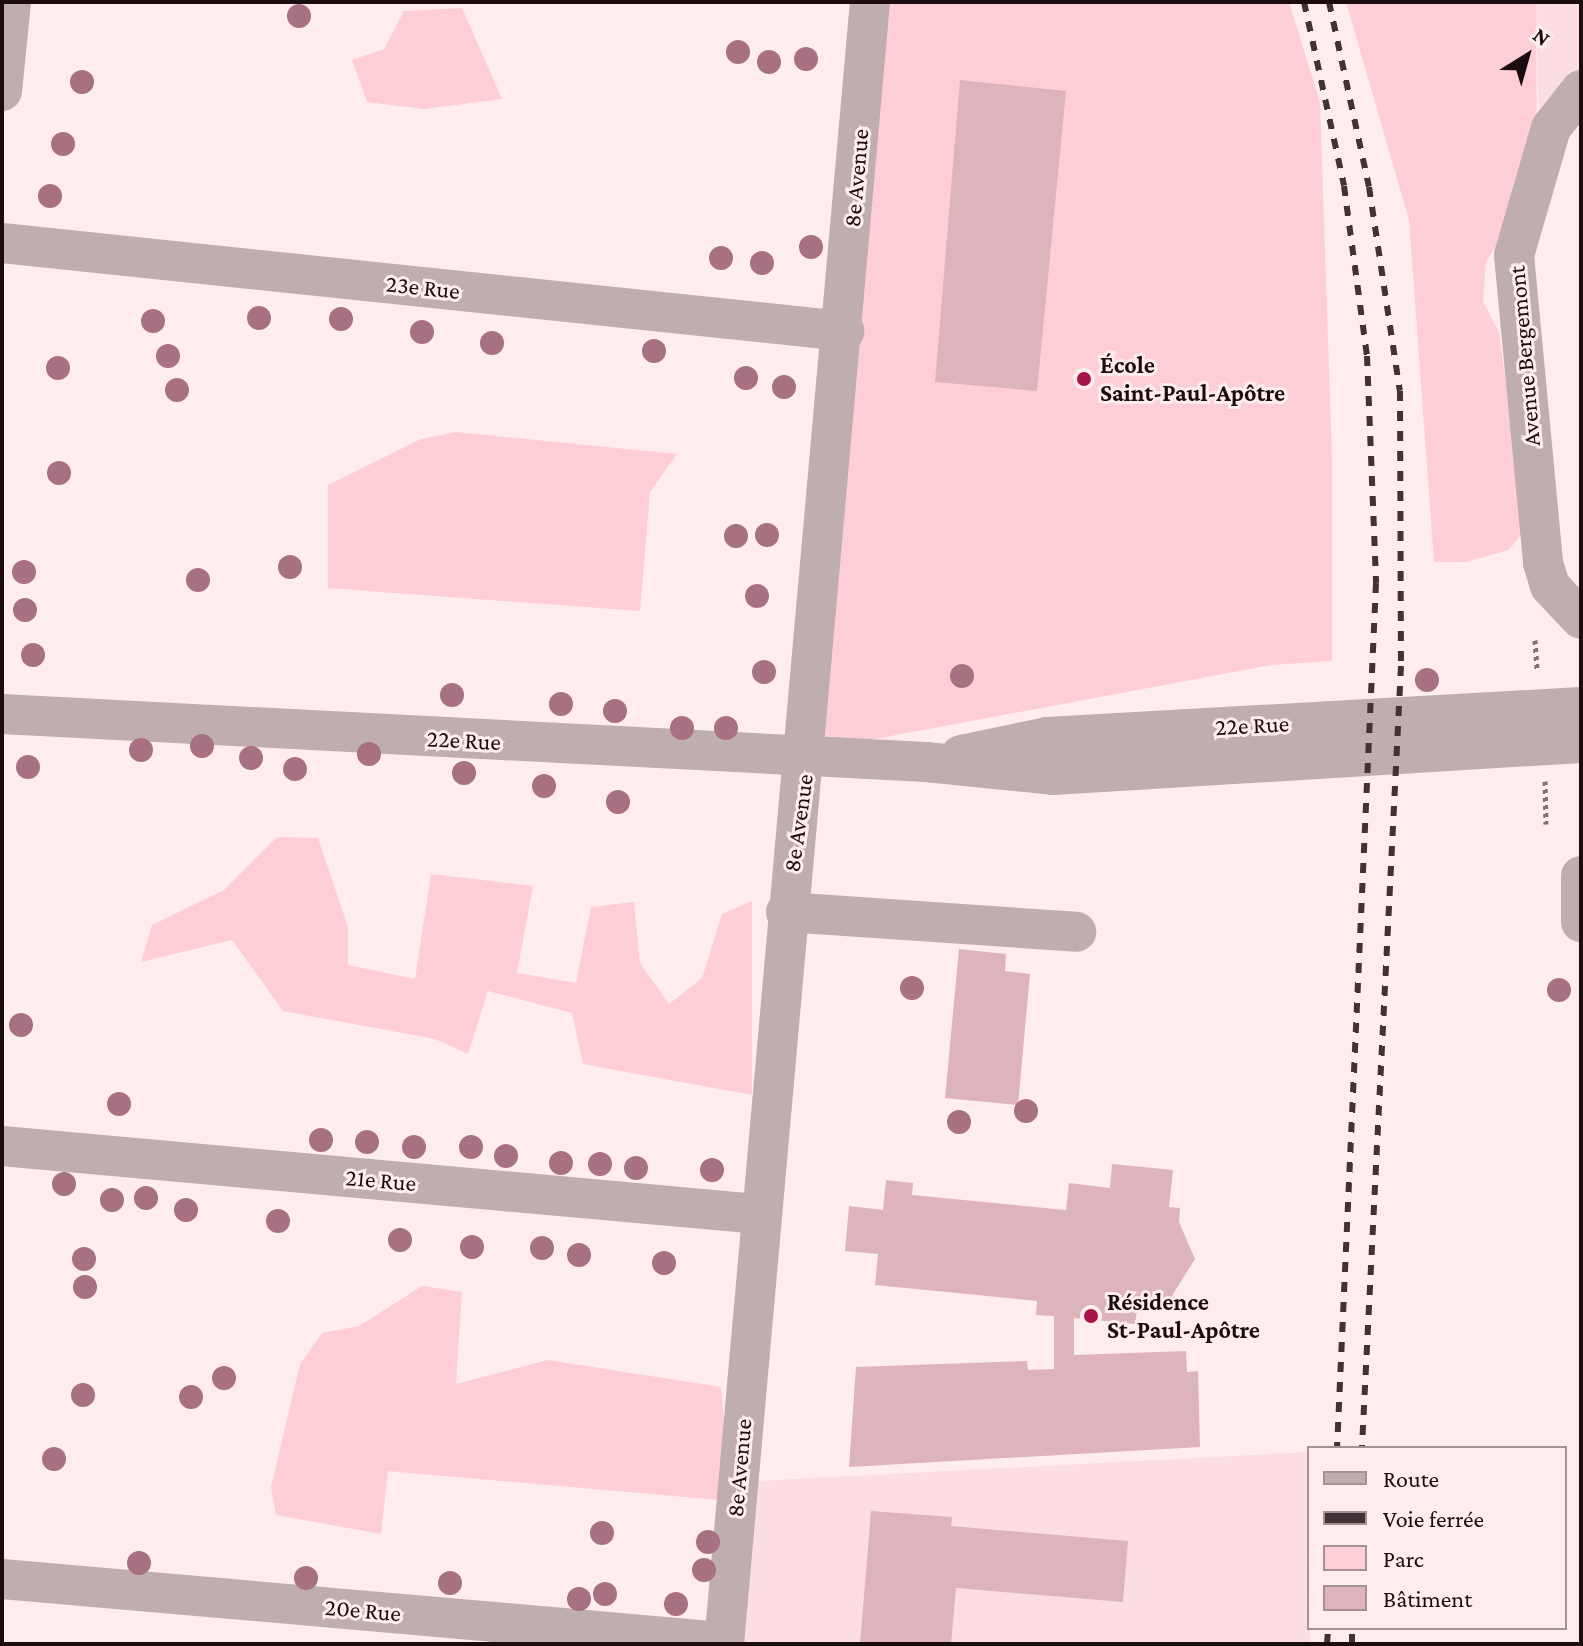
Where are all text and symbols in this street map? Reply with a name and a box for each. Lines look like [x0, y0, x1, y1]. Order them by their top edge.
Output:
north arrow [1487, 16, 1567, 96]
text: N [1528, 22, 1555, 51]
street label: 8e Avenue [837, 128, 875, 228]
street label: Avenue Bergemont [1502, 265, 1546, 447]
street label: 23e Rue [385, 269, 461, 305]
place label: École Saint-Paul-Apôtre [1100, 351, 1285, 407]
marker: École Saint-Paul-Apôtre [1075, 370, 1093, 388]
street label: 22e Rue [1214, 709, 1290, 741]
street label: 22e Rue [426, 724, 502, 756]
street label: 8e Avenue [777, 772, 819, 874]
street label: 21e Rue [345, 1163, 417, 1197]
place label: Résidence St-Paul-Apôtre [1107, 1288, 1260, 1344]
marker: Résidence St-Paul-Apôtre [1082, 1307, 1100, 1325]
street label: 8e Avenue [720, 1418, 758, 1518]
legend [1307, 1446, 1567, 1630]
text: Route [1383, 1465, 1439, 1492]
text: Voie ferrée [1383, 1505, 1484, 1532]
text: Parc [1383, 1545, 1424, 1572]
text: Bâtiment [1383, 1585, 1472, 1612]
street label: 20e Rue [324, 1592, 402, 1628]

